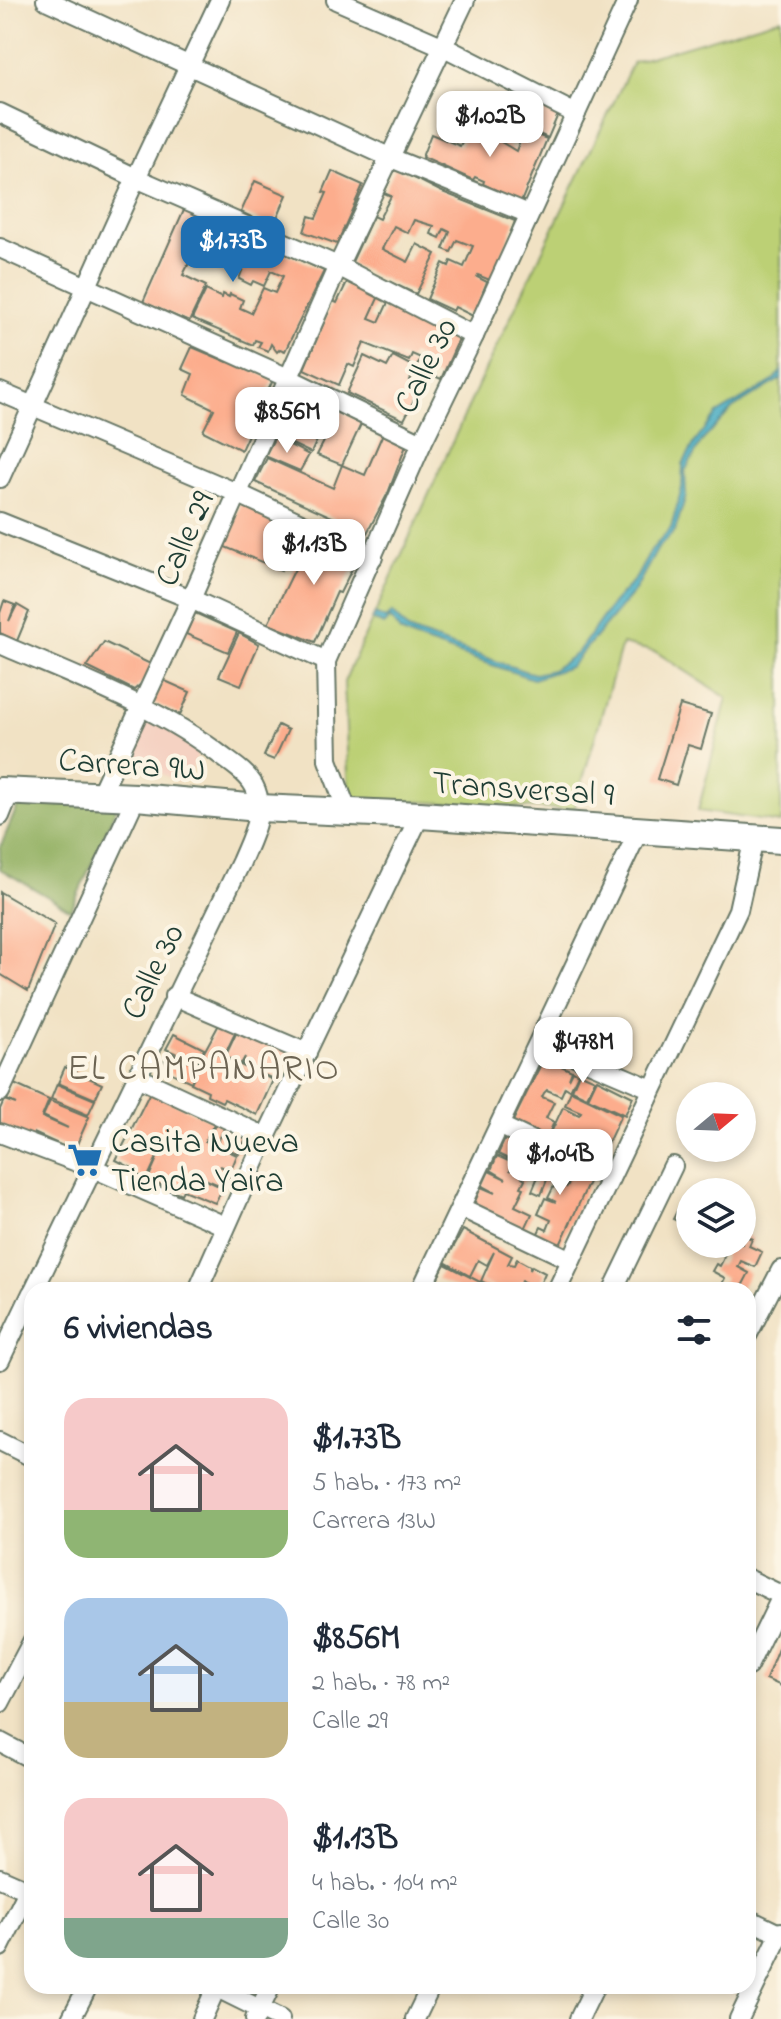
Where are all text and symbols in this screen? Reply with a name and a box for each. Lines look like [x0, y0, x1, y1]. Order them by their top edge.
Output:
pin: $1.02B [425, 91, 555, 159]
text: $1.02B [455, 98, 525, 136]
pin: $1.73B [168, 216, 298, 284]
text: $1.73B [199, 223, 267, 261]
street label: Calle 30 [383, 310, 472, 423]
pin: $856M [231, 387, 343, 455]
text: $856M [253, 394, 321, 432]
street label: Calle 29 [144, 484, 230, 595]
pin: $1.13B [249, 519, 379, 587]
text: $1.13B [281, 526, 347, 564]
street label: Carrera 9W [56, 737, 207, 797]
street label: Transversal 9 [430, 760, 615, 822]
street label: Calle 30 [110, 916, 199, 1029]
pin: $478M [527, 1017, 639, 1085]
text: $478M [552, 1024, 614, 1062]
district label: EL CAMPANARIO [67, 1044, 341, 1097]
north arrow [676, 1082, 756, 1162]
map controls [676, 1082, 756, 1258]
place label: Casita Nueva Tienda Yaira [111, 1119, 299, 1208]
pin: $1.04B [495, 1129, 625, 1197]
text: $1.04B [526, 1136, 594, 1174]
supermarket icon: Casita Nueva Tienda Yaira [66, 1141, 104, 1179]
button: layers [676, 1178, 756, 1258]
text: 6 viviendas [64, 1305, 213, 1355]
icon: filters [672, 1308, 716, 1352]
text: $1.73B [312, 1415, 401, 1465]
icon: home [128, 1430, 224, 1526]
text: 5 hab. · 173 m² [312, 1465, 461, 1503]
text: Carrera 13W [312, 1503, 436, 1541]
text: $856M [312, 1615, 400, 1665]
icon: home [128, 1630, 224, 1726]
text: 2 hab. · 78 m² [312, 1665, 450, 1703]
text: Calle 29 [312, 1703, 388, 1741]
text: $1.13B [312, 1815, 398, 1865]
icon: home [128, 1830, 224, 1926]
text: 4 hab. · 104 m² [312, 1865, 458, 1903]
text: Calle 30 [312, 1903, 389, 1941]

